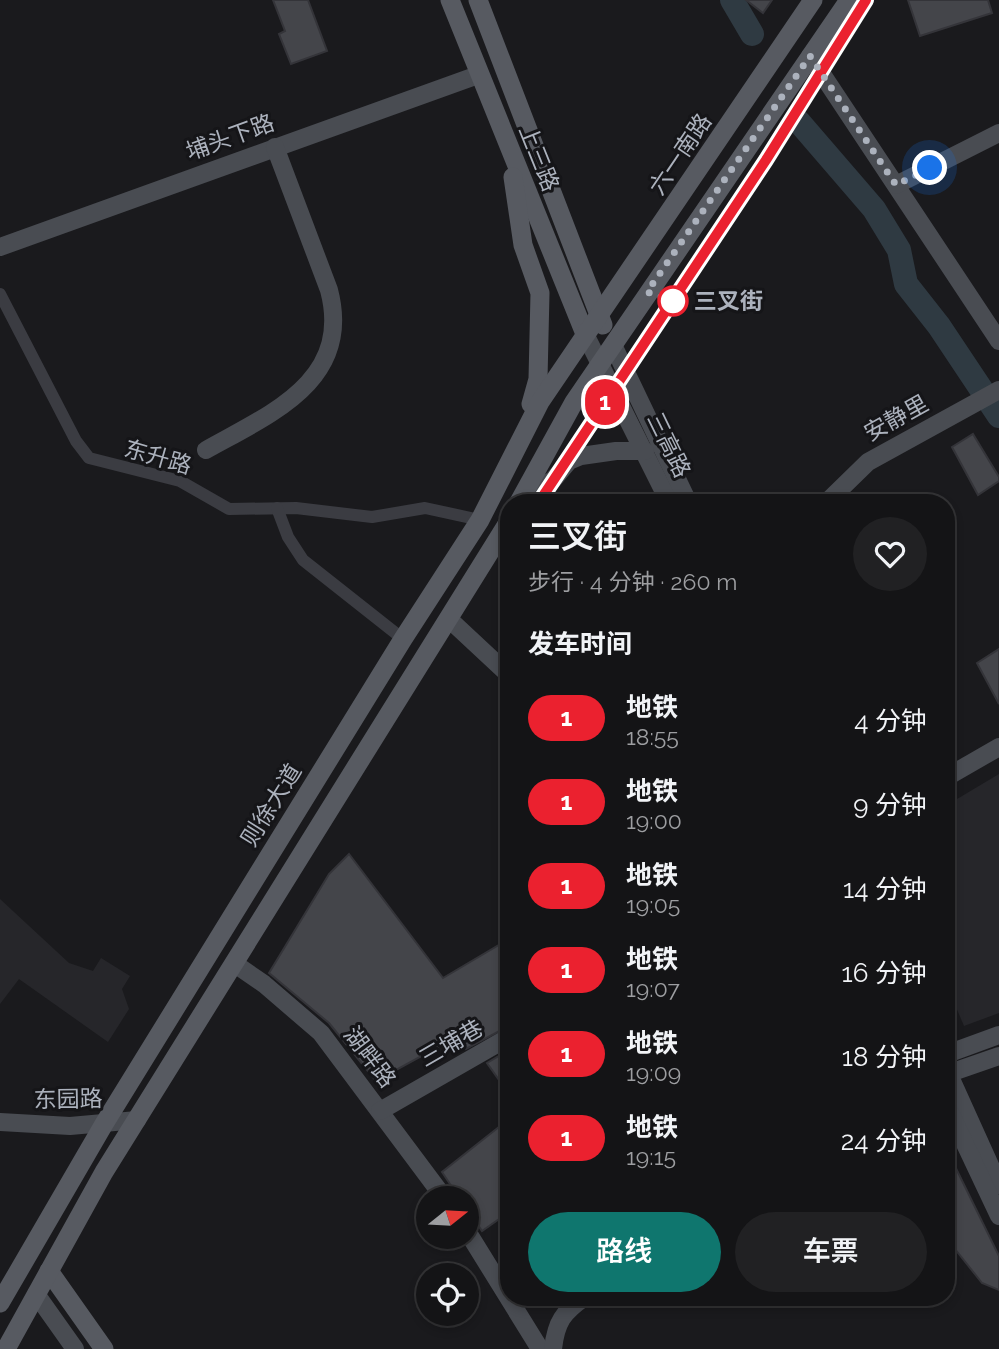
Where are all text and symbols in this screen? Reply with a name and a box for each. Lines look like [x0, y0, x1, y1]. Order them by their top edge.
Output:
street label: 埔头下路 [182, 108, 278, 165]
street label: 六一南路 [643, 108, 717, 199]
street label: 上三路 [514, 121, 565, 195]
your location [912, 150, 947, 185]
marker: 三叉街 [658, 286, 688, 316]
place label: 三叉街 [694, 287, 763, 314]
line badge: 1 [582, 379, 628, 425]
text: 1 [599, 387, 611, 416]
street label: 安静里 [859, 389, 932, 446]
street label: 三高路 [642, 408, 697, 482]
street label: 东升路 [121, 434, 195, 479]
text: 三叉街 [528, 517, 627, 556]
button: heart [853, 517, 927, 591]
text: 步行 · 4 分钟 · 260 m [528, 568, 738, 595]
text: 发车时间 [528, 629, 632, 659]
text: 地铁 [626, 692, 678, 722]
text: 1 [561, 703, 572, 732]
text: 4 分钟 [854, 706, 927, 736]
text: 18:55 [626, 723, 679, 750]
street label: 则徐大道 [235, 759, 306, 851]
text: 地铁 [626, 776, 678, 806]
text: 1 [561, 787, 572, 816]
text: 9 分钟 [853, 790, 927, 820]
text: 19:00 [626, 807, 682, 834]
text: 地铁 [626, 860, 678, 890]
text: 1 [561, 871, 572, 900]
text: 14 分钟 [843, 874, 927, 904]
text: 19:05 [626, 891, 680, 918]
text: 地铁 [626, 944, 678, 974]
text: 1 [561, 955, 572, 984]
text: 16 分钟 [842, 958, 927, 988]
text: 19:07 [626, 975, 680, 1002]
street label: 三埔巷 [414, 1014, 487, 1072]
street label: 湖畔路 [339, 1021, 402, 1092]
text: 地铁 [626, 1028, 678, 1058]
text: 1 [561, 1039, 572, 1068]
text: 18 分钟 [842, 1042, 927, 1072]
text: 19:09 [626, 1059, 681, 1086]
street label: 东园路 [33, 1084, 103, 1113]
text: 地铁 [626, 1112, 678, 1142]
text: 1 [561, 1123, 572, 1152]
text: 24 分钟 [841, 1126, 927, 1156]
text: 19:15 [626, 1143, 676, 1170]
north arrow [416, 1186, 480, 1250]
map controls [416, 1186, 479, 1326]
button: 路线 [528, 1212, 721, 1292]
button: 车票 [735, 1212, 927, 1292]
button: locate [416, 1263, 479, 1326]

